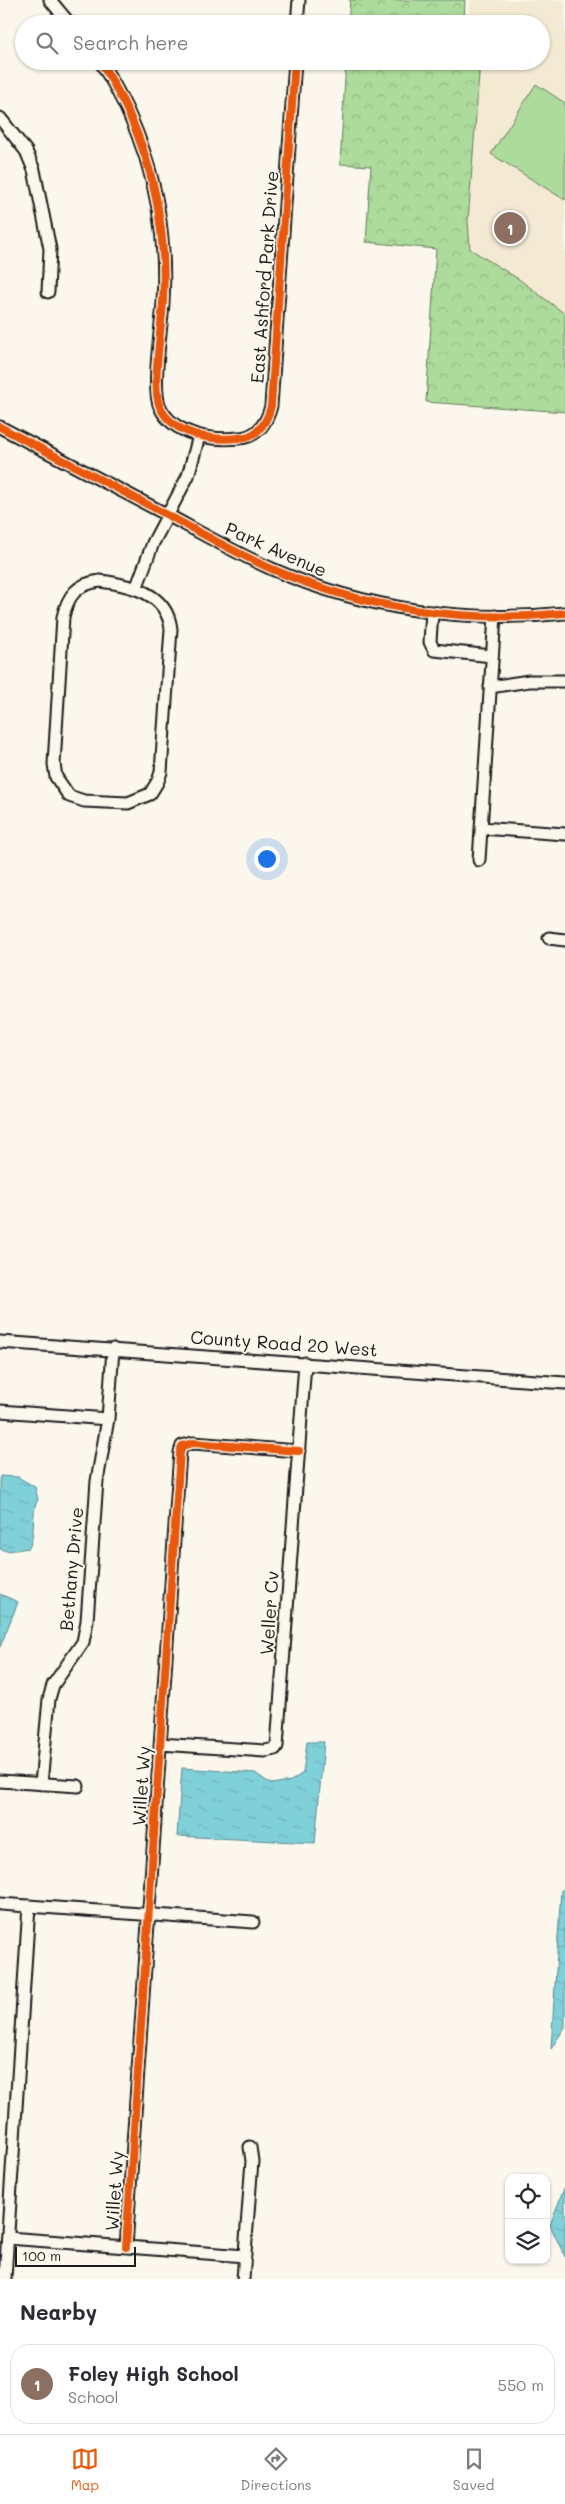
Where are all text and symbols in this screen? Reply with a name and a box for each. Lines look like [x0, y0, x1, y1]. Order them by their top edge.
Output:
search box [15, 15, 550, 70]
icon: search [33, 29, 61, 57]
text: Search here [73, 30, 189, 55]
street label: East Ashford Park Drive [245, 170, 283, 384]
pin: 1 [494, 209, 526, 247]
street label: Park Avenue [222, 516, 331, 582]
your location [254, 846, 280, 872]
street label: County Road 20 West [190, 1324, 378, 1362]
street label: Bethany Drive [54, 1506, 88, 1632]
street label: Weller Cv [254, 1570, 284, 1656]
street label: Willet Wy [126, 1745, 156, 1827]
street label: Willet Wy [99, 2150, 129, 2232]
map controls [505, 2174, 550, 2264]
button: locate [505, 2174, 550, 2219]
button: layers [505, 2219, 550, 2264]
scale bar [15, 2244, 136, 2267]
text: 100 m [22, 2246, 61, 2265]
text: Nearby [20, 2298, 97, 2325]
text: Foley High School [68, 2361, 239, 2386]
text: 1 [33, 2374, 41, 2395]
text: 550 m [498, 2374, 544, 2395]
text: School [68, 2386, 118, 2407]
tab: Map [71, 2445, 99, 2494]
tab: Directions [240, 2445, 312, 2494]
tab: Saved [453, 2445, 494, 2494]

